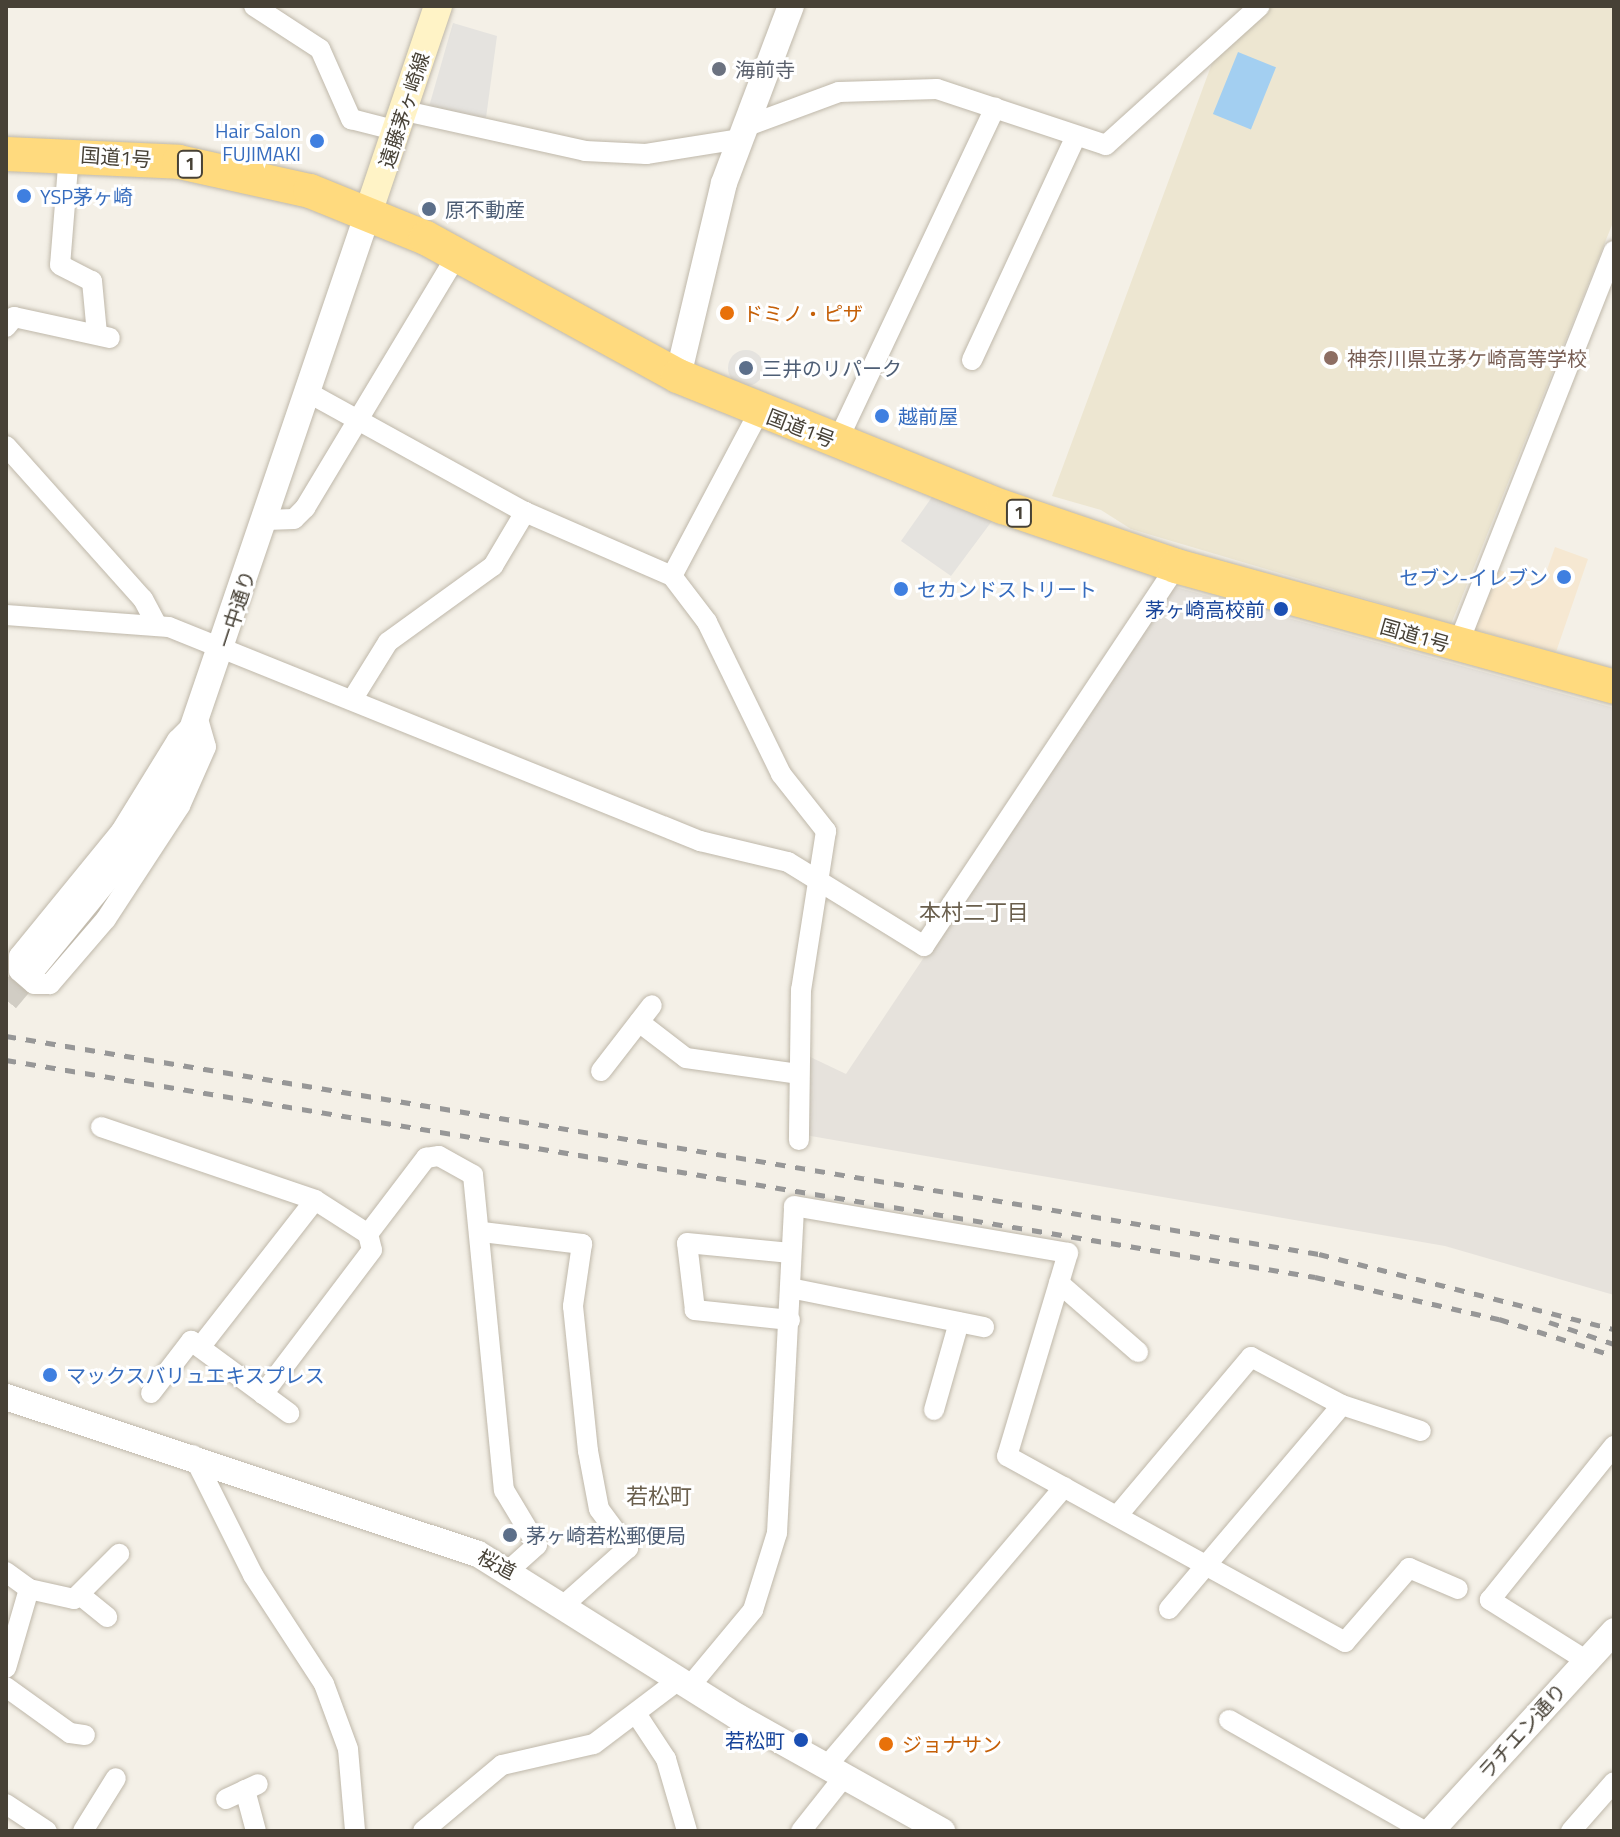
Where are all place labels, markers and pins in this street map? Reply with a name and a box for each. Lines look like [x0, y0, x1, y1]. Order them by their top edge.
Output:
place label: 海前寺 [735, 57, 795, 81]
marker: 海前寺 [710, 60, 728, 78]
place label: Hair Salon FUJIMAKI [215, 118, 301, 165]
marker: Hair Salon FUJIMAKI [308, 132, 326, 150]
place label: YSP茅ヶ崎 [40, 184, 133, 208]
marker: YSP茅ヶ崎 [15, 187, 33, 205]
place label: 原不動産 [445, 197, 525, 221]
marker: 原不動産 [420, 200, 438, 218]
place label: ドミノ・ピザ [743, 301, 863, 325]
marker: ドミノ・ピザ [718, 304, 736, 322]
place label: 神奈川県立茅ケ崎高等学校 [1347, 346, 1587, 370]
marker: 神奈川県立茅ケ崎高等学校 [1322, 349, 1340, 367]
place label: 三井のリパーク [762, 356, 902, 380]
marker: 三井のリパーク [737, 359, 755, 377]
place label: 越前屋 [898, 404, 958, 428]
marker: 越前屋 [873, 407, 891, 425]
place label: セブン-イレブン [1399, 565, 1548, 589]
marker: セブン-イレブン [1555, 568, 1573, 586]
place label: セカンドストリート [917, 577, 1097, 601]
marker: セカンドストリート [892, 580, 910, 598]
place label: 茅ヶ崎高校前 [1145, 597, 1265, 621]
marker: 茅ヶ崎高校前 [1272, 600, 1290, 618]
place label: マックスバリュエキスプレス [66, 1363, 326, 1387]
marker: マックスバリュエキスプレス [41, 1366, 59, 1384]
place label: 茅ヶ崎若松郵便局 [526, 1523, 686, 1547]
marker: 茅ヶ崎若松郵便局 [501, 1526, 519, 1544]
place label: 若松町 [725, 1728, 785, 1752]
marker: 若松町 [792, 1731, 810, 1749]
place label: ジョナサン [902, 1732, 1002, 1756]
marker: ジョナサン [877, 1735, 895, 1753]

